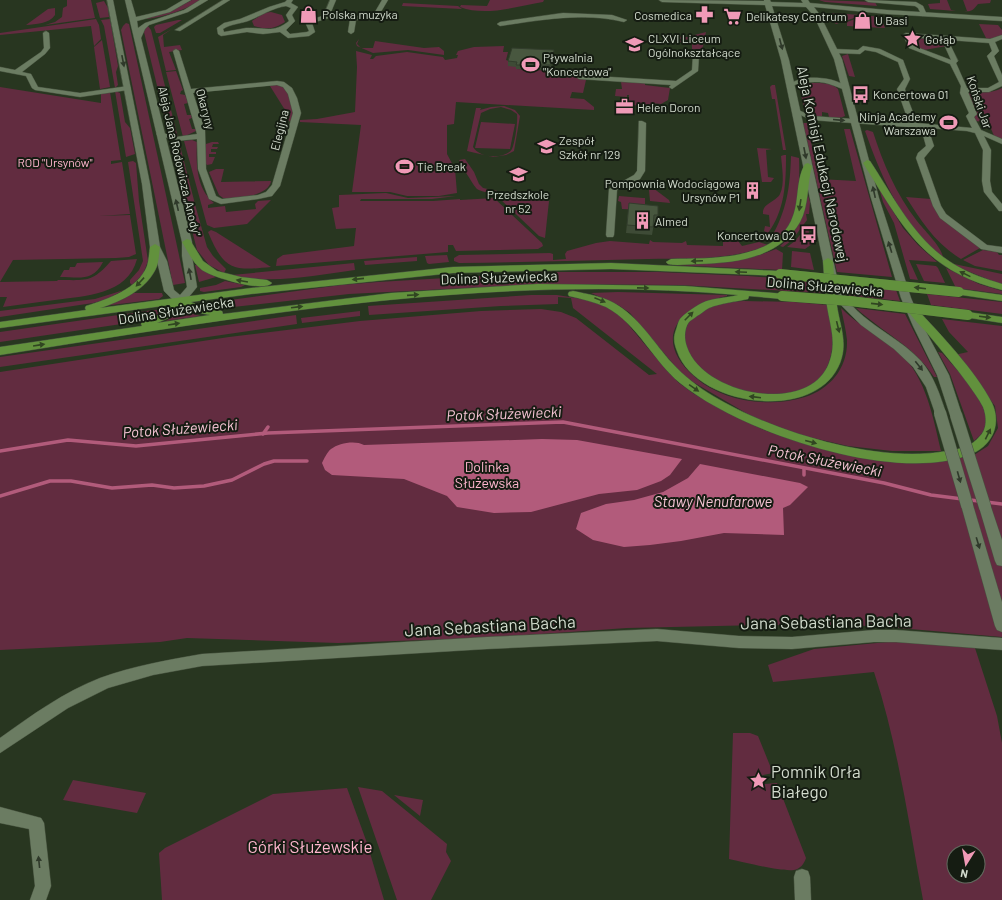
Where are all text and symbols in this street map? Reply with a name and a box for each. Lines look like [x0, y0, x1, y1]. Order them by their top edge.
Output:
shop icon: Polska muzyka [299, 4, 319, 24]
pharmacy icon: Cosmedica [695, 5, 715, 25]
supermarket icon: Delikatesy Centrum [723, 6, 743, 26]
place label: Polska muzyka [322, 7, 398, 21]
place label: Cosmedica [634, 8, 692, 22]
place label: Delikatesy Centrum [746, 9, 847, 23]
shop icon: U Basi [852, 10, 872, 30]
place label: U Basi [875, 13, 908, 27]
place icon: Gołąb [902, 29, 922, 49]
place label: CLXVI Liceum Ogólnokształcące [648, 31, 740, 59]
place label: Gołąb [925, 32, 956, 46]
school or university icon: CLXVI Liceum Ogólnokształcące [625, 35, 645, 55]
one-way arrow [778, 39, 784, 51]
place label: Pływalnia "Koncertowa" [543, 50, 611, 78]
sports icon: Pływalnia "Koncertowa" [520, 54, 540, 74]
one-way arrow [120, 55, 126, 67]
street label: Aleja Komisji Edukacji Narodowej [794, 64, 852, 264]
street label: Koński Jar [964, 74, 996, 131]
bus stop icon: Koncertowa 01 [850, 84, 870, 104]
street label: Aleja Jana Rodowicza „Anody” [156, 85, 204, 238]
street label: Okaryny [194, 87, 218, 131]
place label: Koncertowa 01 [873, 87, 948, 101]
office icon: Helen Doron [614, 97, 634, 117]
place label: Helen Doron [637, 100, 701, 114]
street label: Elegijna [267, 108, 291, 152]
place label: Ninja Academy Warszawa [859, 109, 936, 137]
sports icon: Ninja Academy Warszawa [939, 113, 959, 133]
one-way arrow [833, 117, 845, 123]
place label: Zespół Szkół nr 129 [559, 133, 620, 161]
school or university icon: Zespół Szkół nr 129 [536, 137, 556, 157]
one-way arrow [802, 146, 808, 159]
park label: ROD "Ursynów" [17, 155, 93, 169]
sports icon: Tie Break [394, 156, 414, 176]
place label: Tie Break [417, 159, 466, 173]
school or university icon: Przedszkole nr 52 [508, 165, 528, 185]
place label: Pompownia Wodociągowa Ursynów P1 [605, 176, 740, 204]
building icon: Pompownia Wodociągowa Ursynów P1 [743, 180, 763, 200]
one-way arrow [870, 186, 876, 198]
place label: Przedszkole nr 52 [487, 187, 549, 215]
one-way arrow [174, 198, 180, 211]
one-way arrow [797, 198, 803, 211]
building icon: Almed [632, 211, 652, 231]
place label: Almed [655, 214, 688, 228]
bus stop icon: Koncertowa 02 [798, 225, 818, 245]
place label: Koncertowa 02 [717, 228, 795, 242]
one-way arrow [887, 240, 893, 252]
one-way arrow [691, 257, 703, 264]
street label: Dolina Służewiecka [440, 266, 558, 288]
one-way arrow [187, 268, 193, 280]
one-way arrow [734, 269, 747, 275]
one-way arrow [960, 271, 971, 277]
street label: Dolina Służewiecka [766, 272, 884, 300]
one-way arrow [352, 275, 365, 282]
one-way arrow [136, 277, 145, 287]
one-way arrow [235, 277, 248, 283]
one-way arrow [637, 285, 650, 291]
one-way arrow [914, 285, 926, 291]
one-way arrow [407, 291, 419, 298]
street label: Dolina Służewiecka [117, 292, 235, 328]
one-way arrow [595, 297, 606, 303]
one-way arrow [871, 301, 883, 308]
one-way arrow [291, 304, 303, 310]
one-way arrow [684, 312, 694, 321]
one-way arrow [979, 314, 991, 321]
one-way arrow [168, 321, 180, 327]
one-way arrow [835, 321, 841, 334]
one-way arrow [32, 342, 45, 348]
one-way arrow [914, 361, 923, 372]
one-way arrow [689, 384, 699, 392]
one-way arrow [749, 394, 761, 400]
water label: Potok Służewiecki [446, 402, 562, 424]
water label: Potok Służewiecki [122, 415, 238, 441]
one-way arrow [985, 428, 991, 440]
one-way arrow [805, 439, 817, 445]
water label: Potok Służewiecki [767, 440, 884, 480]
park label: Dolinka Służewska [455, 458, 519, 491]
one-way arrow [956, 471, 962, 483]
water label: Stawy Nenufarowe [654, 492, 772, 510]
one-way arrow [975, 537, 981, 549]
street label: Jana Sebastiana Bacha [740, 610, 912, 632]
street label: Jana Sebastiana Bacha [404, 611, 576, 639]
place label: Pomnik Orła Białego [771, 761, 861, 801]
place icon: Pomnik Orła Białego [748, 771, 768, 791]
park label: Górki Służewskie [247, 836, 373, 856]
north arrow [946, 844, 986, 884]
one-way arrow [36, 856, 43, 868]
text: N [959, 867, 969, 881]

